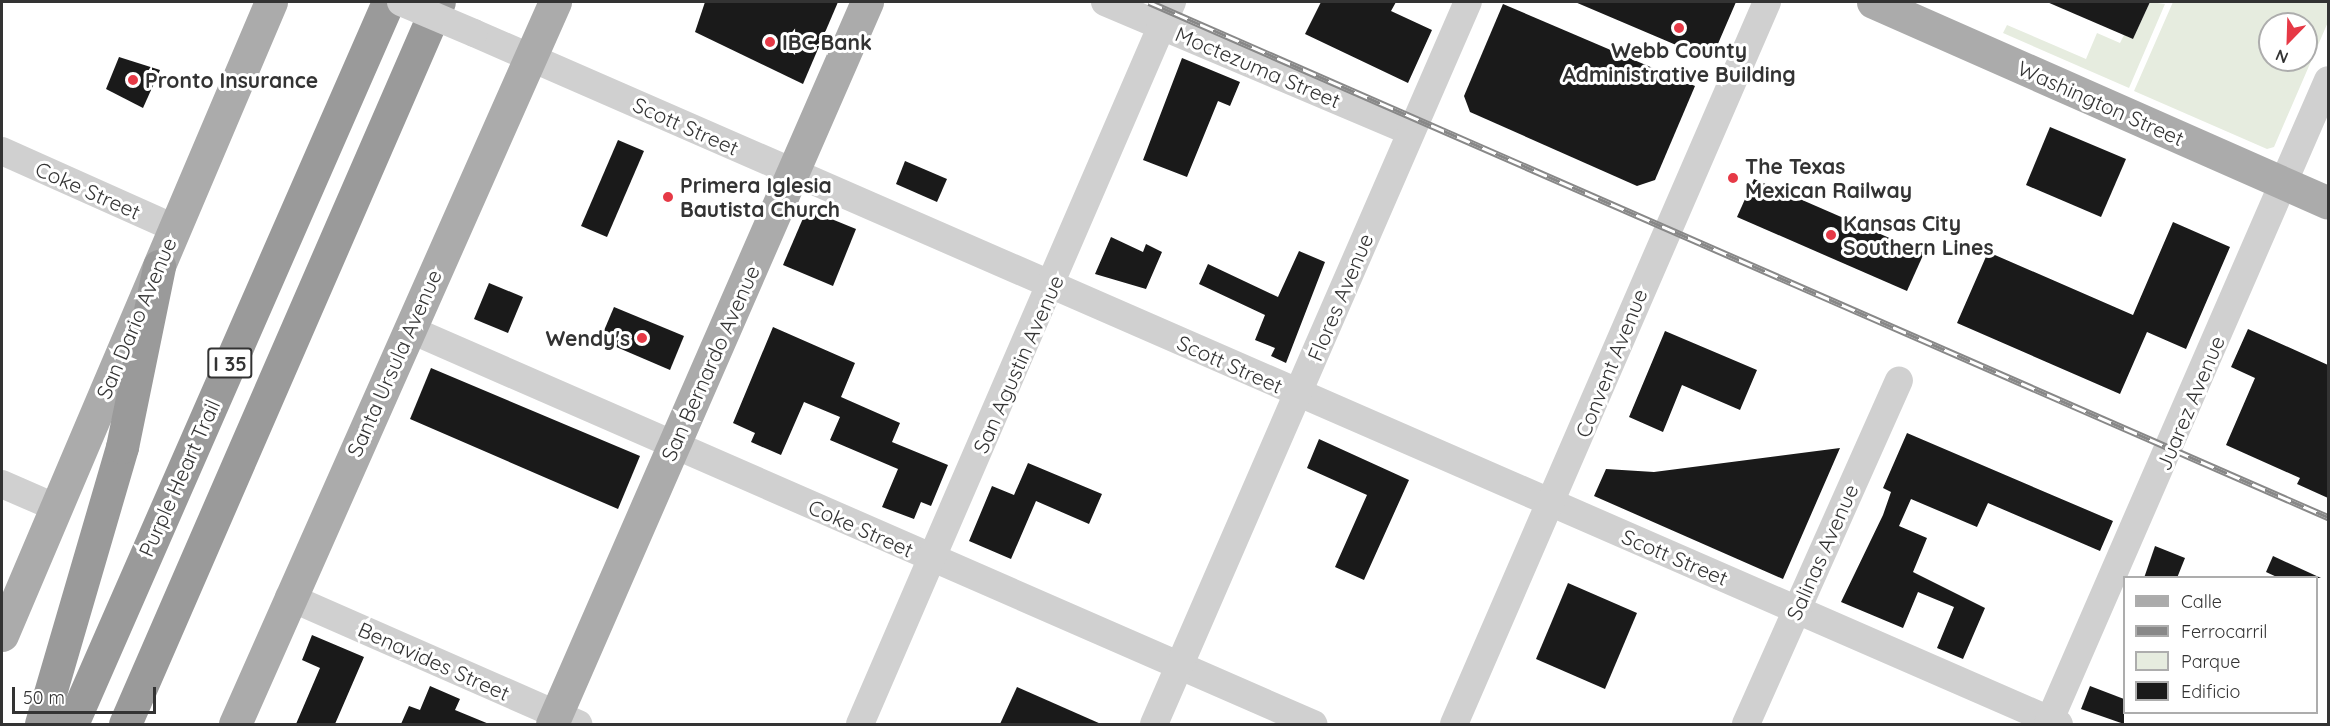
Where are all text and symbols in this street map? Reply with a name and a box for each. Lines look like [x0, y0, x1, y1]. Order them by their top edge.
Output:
north arrow [2258, 12, 2318, 72]
street label: Moctezuma Street [1172, 21, 1344, 113]
marker: Webb County Administrative Building [1672, 21, 1686, 35]
place label: IBC Bank [782, 29, 872, 55]
marker: IBC Bank [763, 35, 777, 49]
place label: Webb County Administrative Building [1562, 37, 1796, 87]
text: N [2272, 45, 2291, 68]
street label: Washington Street [2014, 55, 2188, 151]
place label: Pronto Insurance [145, 67, 318, 93]
marker: Pronto Insurance [126, 73, 140, 87]
street label: Scott Street [629, 92, 743, 160]
place label: The Texas Mexican Railway [1745, 153, 1912, 203]
street label: Coke Street [32, 156, 144, 224]
marker: The Texas Mexican Railway [1726, 171, 1740, 185]
place label: Primera Iglesia Bautista Church [680, 172, 840, 222]
marker: Primera Iglesia Bautista Church [661, 190, 675, 204]
place label: Kansas City Southern Lines [1843, 210, 1994, 260]
marker: Kansas City Southern Lines [1824, 228, 1838, 242]
street label: Flores Avenue [1302, 229, 1378, 365]
street label: San Dario Avenue [91, 233, 181, 403]
street label: San Bernardo Avenue [655, 261, 765, 465]
street label: Santa Ursula Avenue [341, 266, 447, 460]
street label: San Agustin Avenue [967, 271, 1069, 457]
street label: Convent Avenue [1570, 285, 1652, 441]
place label: Wendy's [546, 325, 630, 351]
street label: Scott Street [1173, 330, 1287, 398]
marker: Wendy's [635, 331, 649, 345]
street label: Juarez Avenue [2150, 332, 2230, 474]
road number: I 35 [206, 346, 254, 380]
street label: Purple Heart Trail [133, 395, 225, 561]
street label: Salinas Avenue [1781, 480, 1863, 624]
street label: Coke Street [805, 494, 917, 562]
street label: Scott Street [1618, 523, 1732, 591]
legend [2123, 576, 2318, 714]
text: Calle [2181, 590, 2222, 613]
street label: Benavides Street [354, 616, 514, 706]
text: Ferrocarril [2181, 620, 2268, 643]
text: Parque [2181, 650, 2240, 673]
scale bar [15, 675, 159, 713]
text: Edificio [2181, 680, 2240, 703]
text: 50 m [23, 686, 65, 709]

